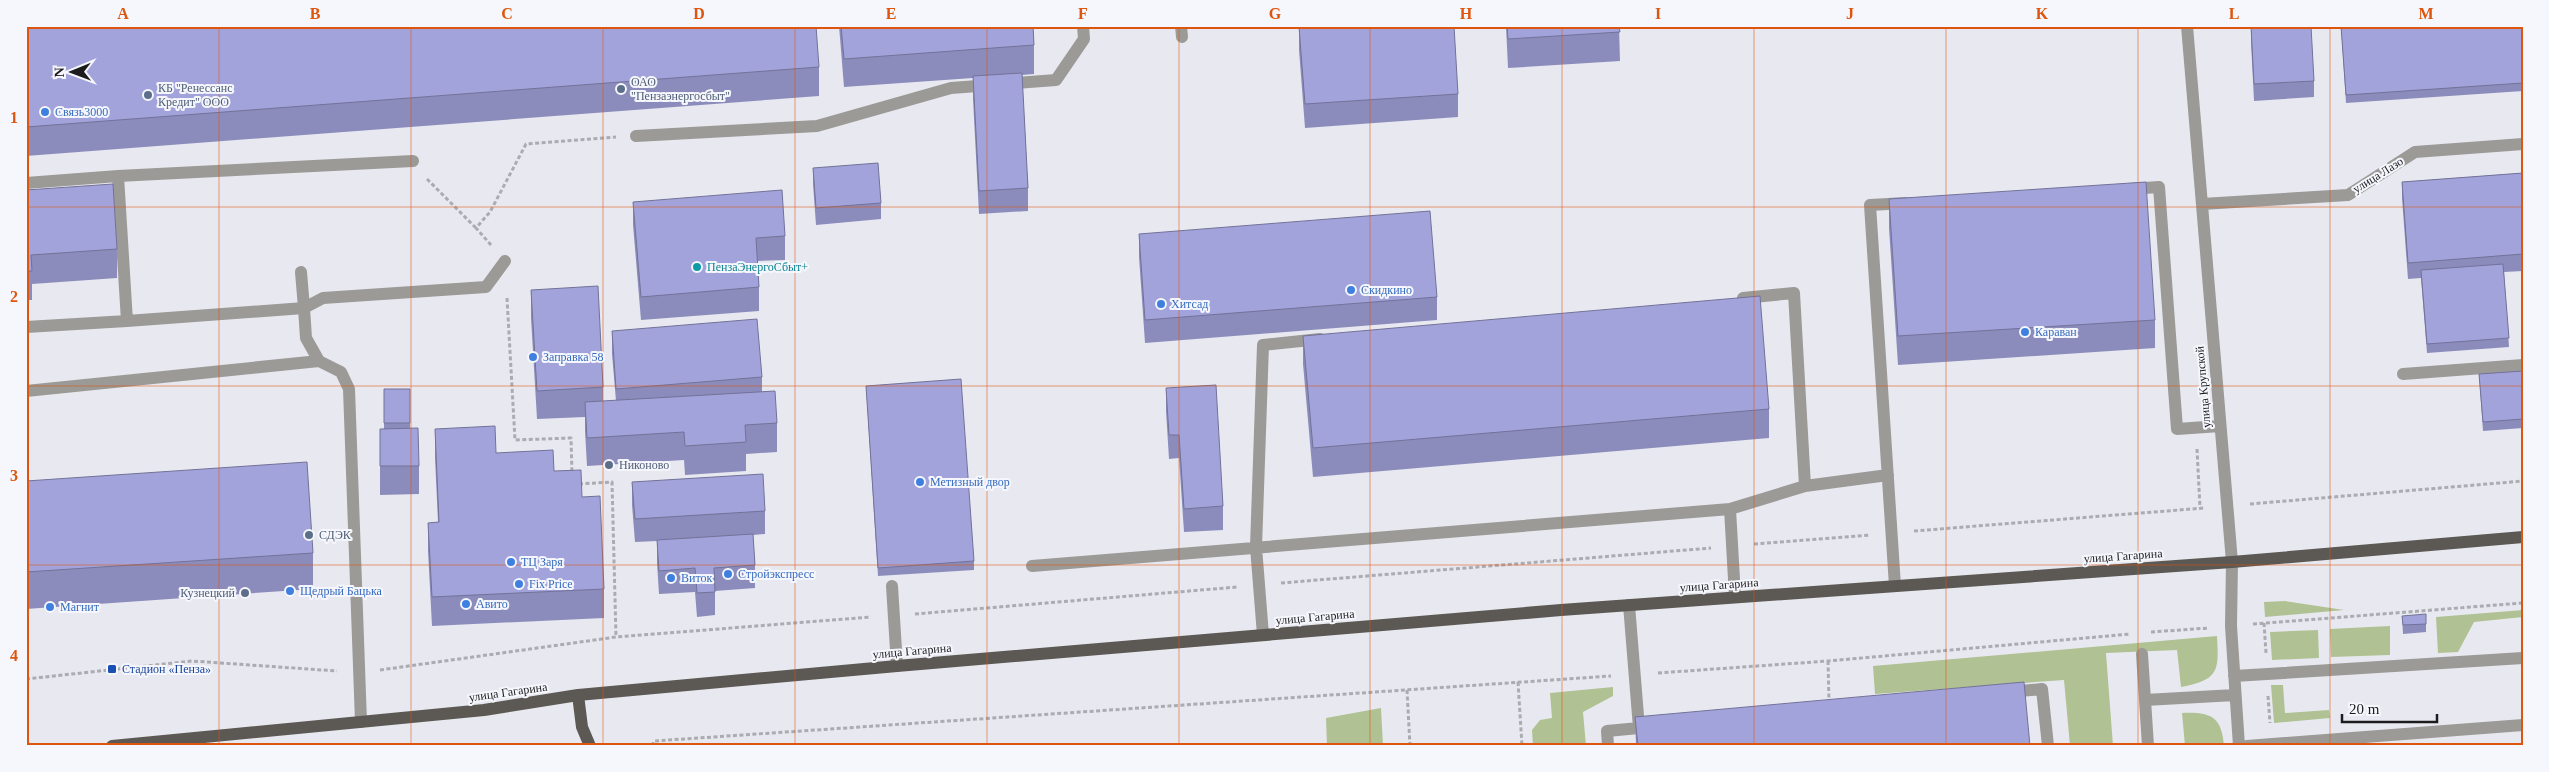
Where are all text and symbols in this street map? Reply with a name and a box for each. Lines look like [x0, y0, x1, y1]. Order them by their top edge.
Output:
text: A [117, 5, 129, 22]
text: B [310, 5, 321, 22]
text: C [501, 5, 513, 22]
text: D [693, 5, 705, 22]
text: E [886, 5, 896, 22]
text: F [1078, 5, 1088, 22]
text: G [1269, 5, 1282, 22]
text: H [1460, 5, 1473, 22]
text: I [1655, 5, 1661, 22]
text: J [1846, 5, 1854, 22]
text: K [2036, 5, 2049, 22]
text: L [2229, 5, 2239, 22]
text: M [2418, 5, 2434, 22]
north arrow [48, 48, 98, 98]
text: N [52, 67, 67, 77]
place label: ОАО "Пензаэнергосбыт" [631, 75, 730, 103]
place label: КБ "Ренессанс Кредит" ООО [158, 81, 233, 109]
marker: ОАО "Пензаэнергосбыт" [615, 83, 627, 95]
marker: КБ "Ренессанс Кредит" ООО [142, 89, 154, 101]
place label: Связь3000 [55, 105, 108, 119]
marker: Связь3000 [39, 106, 51, 118]
text: 1 [10, 109, 18, 126]
street label: улица Лазо [2350, 154, 2406, 196]
place label: ПензаЭнергоСбыт+ [707, 260, 808, 274]
marker: ПензаЭнергоСбыт+ [691, 261, 703, 273]
place label: Скидкино [1361, 283, 1412, 297]
marker: Скидкино [1345, 284, 1357, 296]
text: 2 [10, 288, 18, 305]
place label: Хитсад [1171, 297, 1208, 311]
marker: Хитсад [1155, 298, 1167, 310]
place label: Караван [2035, 325, 2077, 339]
marker: Караван [2019, 326, 2031, 338]
street label: улица Крупской [2192, 345, 2214, 428]
place label: Заправка 58 [543, 350, 604, 364]
marker: Заправка 58 [527, 351, 539, 363]
place label: Никоново [619, 458, 669, 472]
marker: Никоново [603, 459, 615, 471]
text: 3 [10, 467, 18, 484]
place label: Метизный двор [930, 475, 1010, 489]
marker: Метизный двор [914, 476, 926, 488]
place label: СДЭК [319, 528, 352, 542]
marker: СДЭК [303, 529, 315, 541]
street label: улица Гагарина [2083, 546, 2164, 566]
place label: ТЦ Заря [521, 555, 563, 569]
marker: ТЦ Заря [505, 556, 517, 568]
place label: Стройэкспресс [738, 567, 814, 581]
marker: Стройэкспресс [722, 568, 734, 580]
place label: Виток [681, 571, 713, 585]
marker: Виток [665, 572, 677, 584]
street label: улица Гагарина [1679, 575, 1760, 595]
place label: Fix Price [529, 577, 573, 591]
marker: Fix Price [513, 578, 525, 590]
place label: Щедрый Бацька [300, 584, 383, 598]
marker: Щедрый Бацька [284, 585, 296, 597]
place label: Кузнецкий [180, 586, 236, 600]
marker: Кузнецкий [239, 587, 251, 599]
place label: Авито [476, 597, 508, 611]
marker: Авито [460, 598, 472, 610]
place label: Магнит [60, 600, 100, 614]
marker: Магнит [44, 601, 56, 613]
street label: улица Гагарина [1275, 607, 1356, 627]
street label: улица Гагарина [872, 641, 953, 661]
text: 4 [10, 647, 18, 664]
place label: Стадион «Пенза» [122, 662, 211, 676]
marker: Стадион «Пенза» [106, 663, 118, 675]
street label: улица Гагарина [468, 679, 549, 704]
scale bar [2342, 692, 2436, 724]
text: 20 m [2349, 701, 2380, 717]

